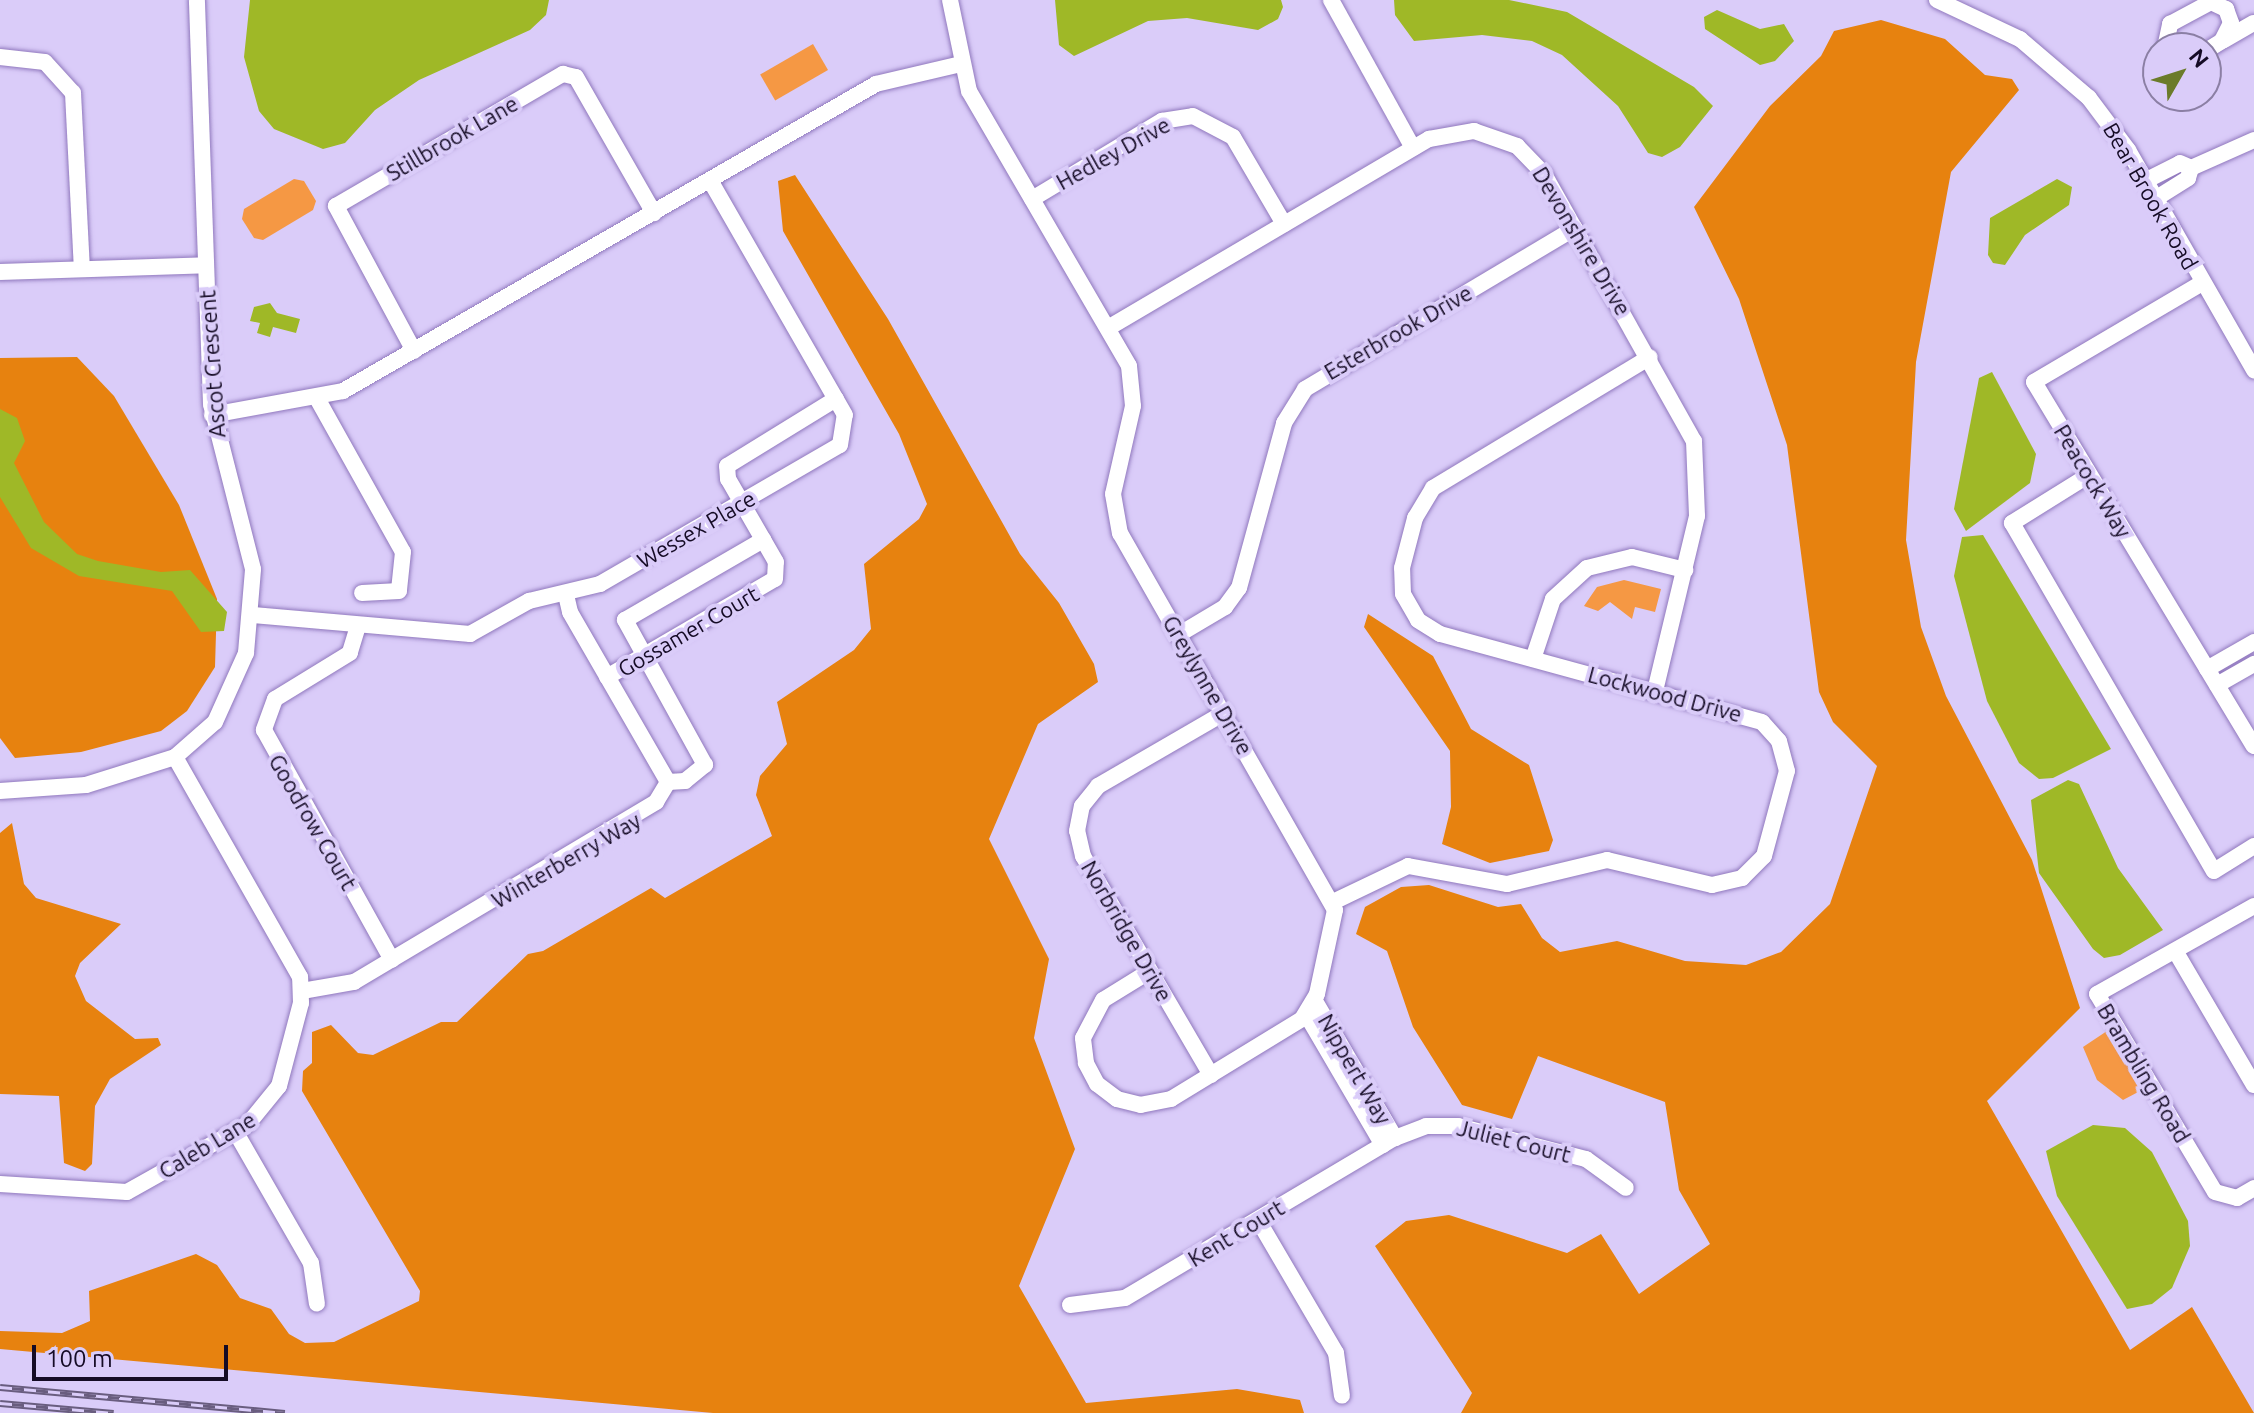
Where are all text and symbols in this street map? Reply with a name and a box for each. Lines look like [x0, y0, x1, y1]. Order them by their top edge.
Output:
north arrow [2142, 32, 2222, 112]
text: N [2185, 44, 2214, 72]
street label: Stillbrook Lane [382, 90, 522, 186]
street label: Hedley Drive [1052, 111, 1174, 195]
street label: Bear Brook Road [2098, 118, 2204, 274]
street label: Devonshire Drive [1527, 162, 1637, 320]
street label: Esterbrook Drive [1319, 279, 1477, 385]
street label: Ascot Crescent [194, 289, 230, 439]
street label: Peacock Way [2049, 420, 2137, 542]
street label: Wessex Place [632, 485, 760, 573]
street label: Gossamer Court [613, 580, 763, 682]
street label: Greylynne Drive [1157, 611, 1259, 759]
street label: Lockwood Drive [1585, 661, 1745, 727]
street label: Goodrow Court [263, 749, 363, 895]
street label: Winterberry Way [487, 807, 645, 913]
street label: Norbridge Drive [1076, 856, 1178, 1006]
street label: Brambling Road [2092, 999, 2196, 1147]
street label: Nippert Way [1313, 1009, 1397, 1129]
street label: Caleb Lane [154, 1106, 260, 1184]
street label: Juliet Court [1454, 1114, 1574, 1168]
street label: Kent Court [1183, 1194, 1289, 1272]
scale bar [36, 1329, 232, 1379]
text: 100 m [46, 1345, 113, 1372]

